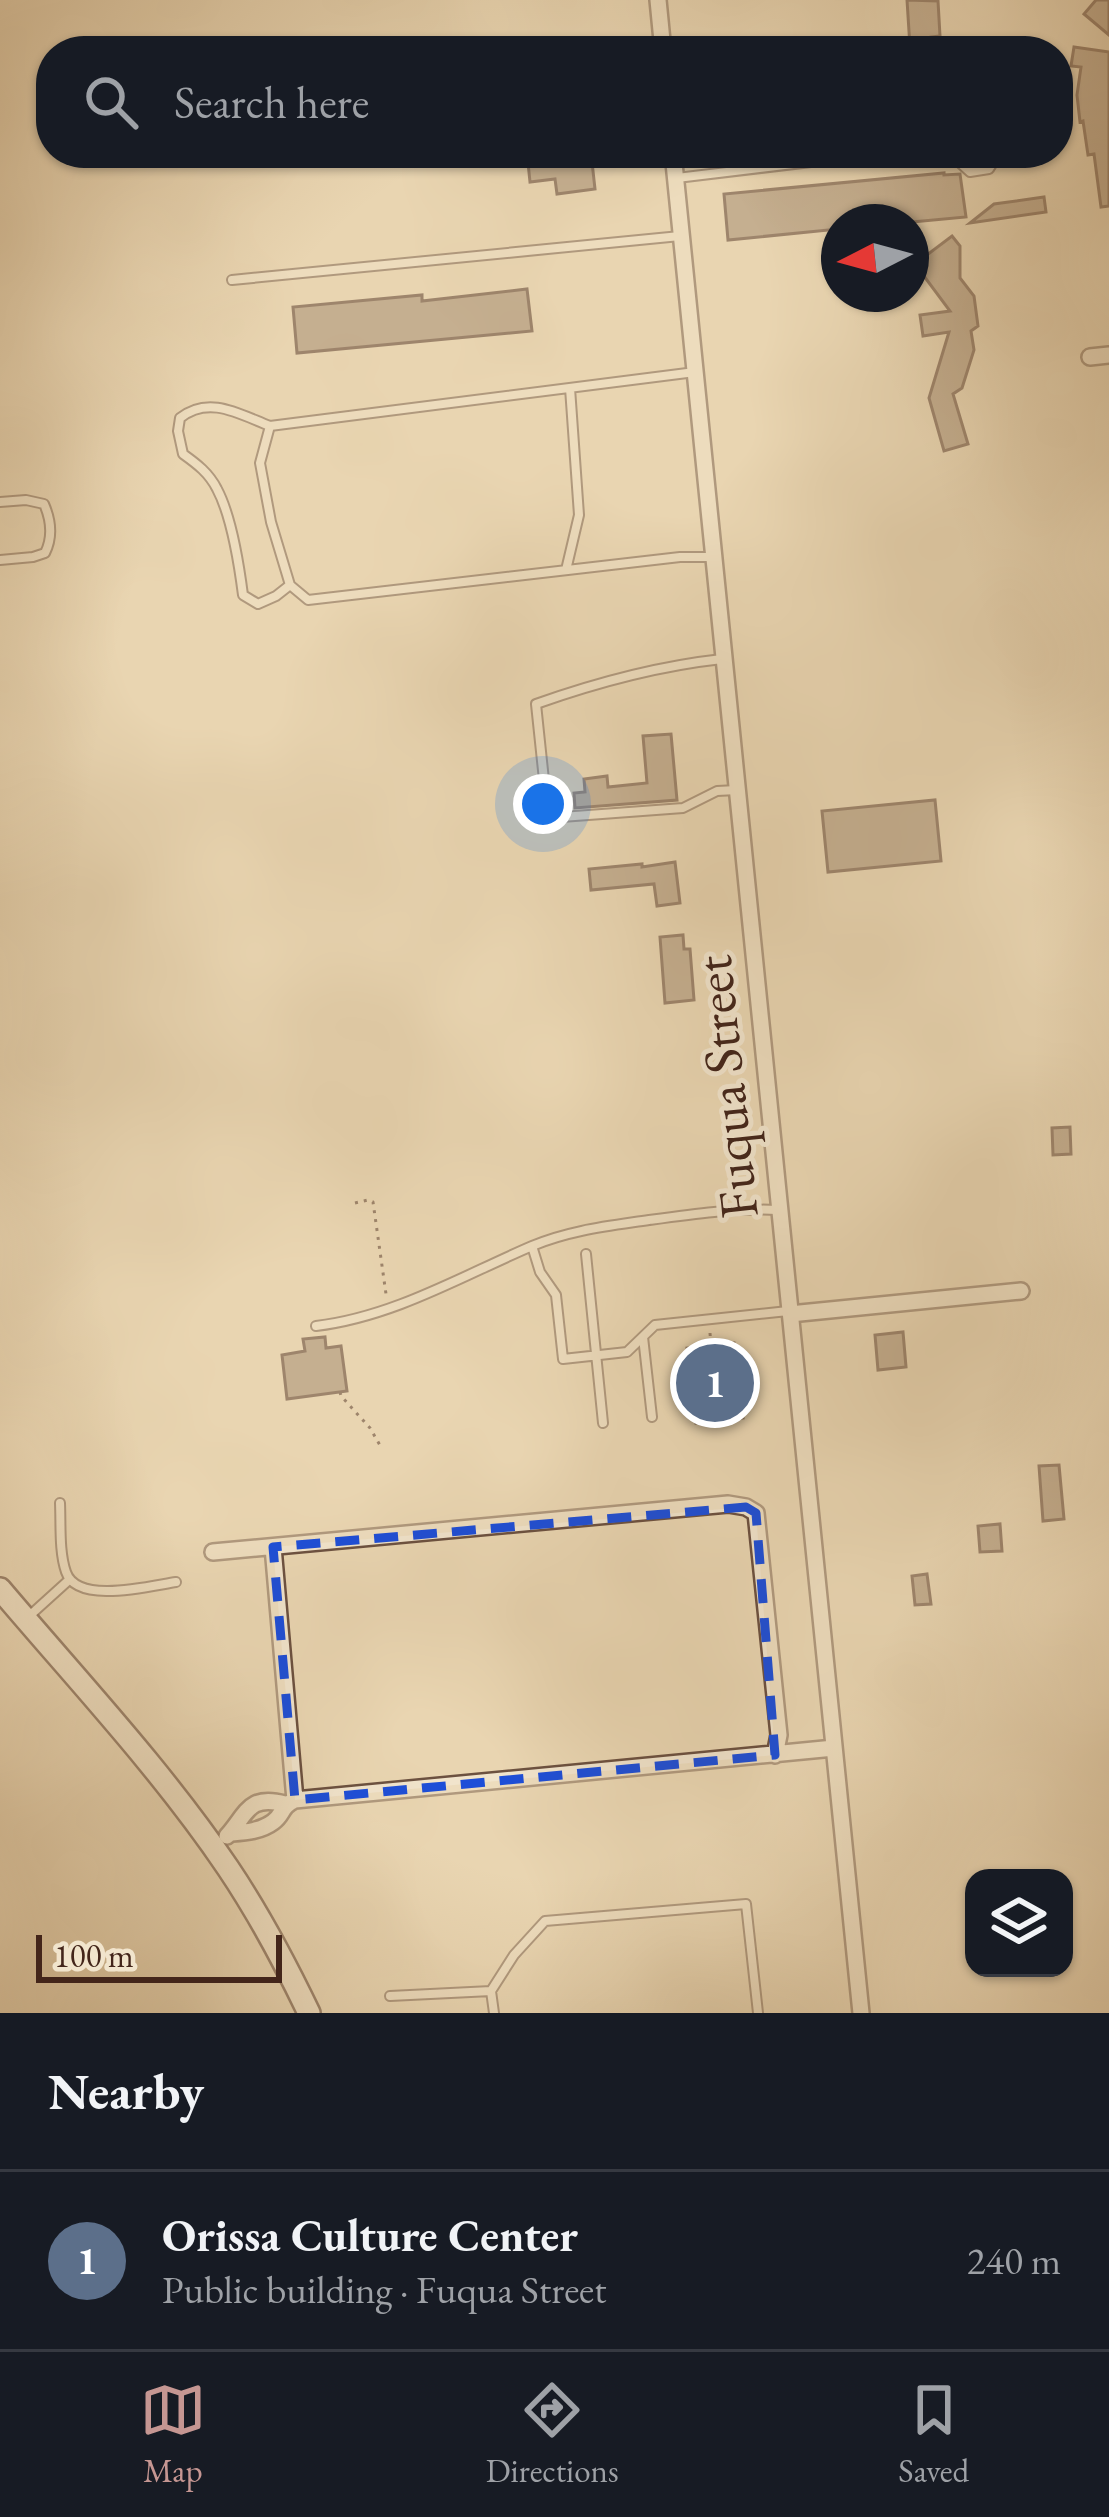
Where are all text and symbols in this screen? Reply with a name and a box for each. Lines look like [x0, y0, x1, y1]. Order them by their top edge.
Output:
search box [36, 36, 1073, 168]
icon: search [78, 69, 144, 135]
text: Search here [174, 73, 369, 131]
north arrow [821, 204, 929, 312]
your location [513, 774, 573, 834]
street label: Fuqua Street [676, 952, 774, 1222]
pin: 1 [676, 1338, 754, 1428]
map controls [965, 1869, 1073, 1977]
button: layers [965, 1869, 1073, 1977]
scale bar [36, 1929, 282, 1982]
text: 100 m [54, 1934, 134, 1977]
text: Nearby [48, 2058, 204, 2124]
text: Orissa Culture Center [162, 2206, 578, 2264]
text: 1 [77, 2235, 97, 2286]
text: 240 m [967, 2235, 1061, 2286]
text: Public building · Fuqua Street [162, 2264, 606, 2315]
tab: Map [140, 2377, 206, 2492]
tab: Directions [486, 2377, 619, 2492]
tab: Saved [898, 2377, 969, 2492]

